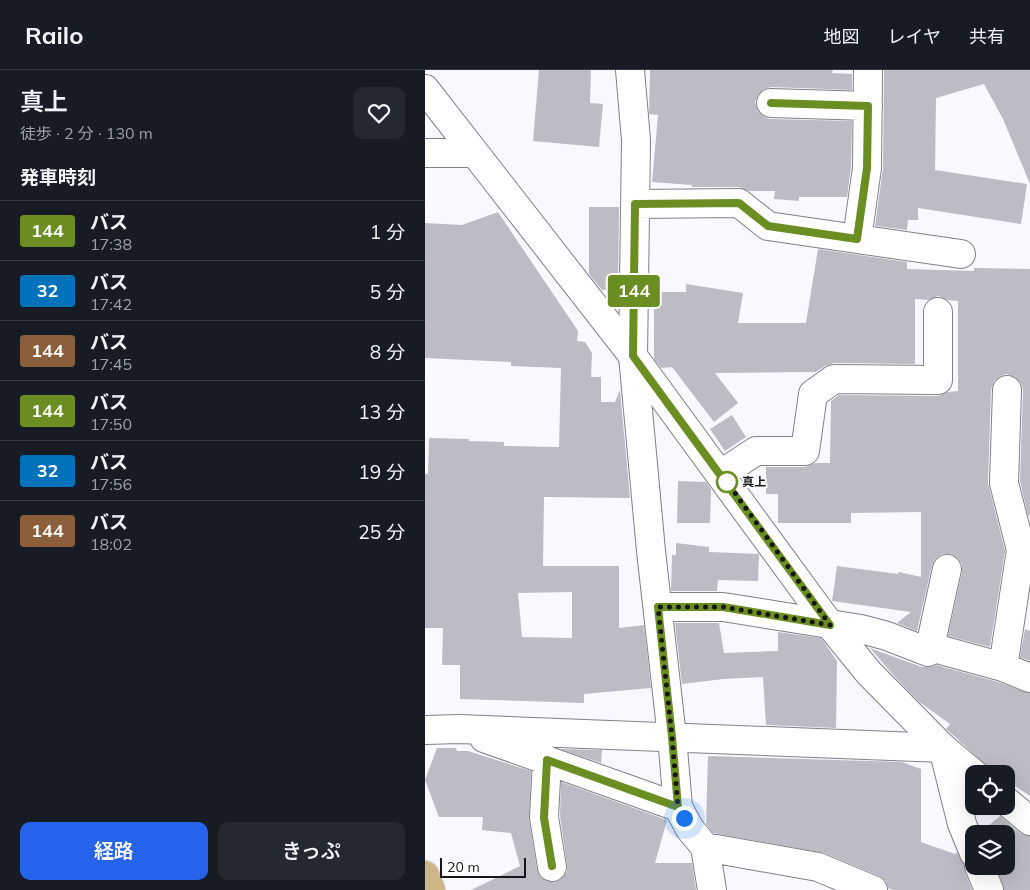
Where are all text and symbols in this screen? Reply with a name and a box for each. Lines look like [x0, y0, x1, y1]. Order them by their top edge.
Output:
text: Railo [25, 20, 83, 50]
text: 地図 [824, 25, 860, 48]
text: レイヤ [888, 25, 941, 48]
text: 共有 [969, 25, 1005, 48]
text: 真上 [20, 86, 68, 116]
button: heart [353, 87, 405, 139]
text: 徒歩 · 2 分 · 130 m [20, 123, 153, 143]
text: 発車時刻 [20, 165, 96, 189]
text: バス [90, 210, 128, 234]
text: 144 [31, 219, 64, 242]
text: 1 分 [370, 220, 405, 244]
text: 17:38 [90, 234, 132, 254]
text: バス [90, 270, 128, 294]
line badge: 144 [605, 275, 663, 307]
text: 32 [37, 279, 58, 302]
text: 144 [618, 279, 650, 302]
text: 5 分 [370, 280, 405, 304]
text: 17:42 [90, 294, 132, 314]
text: バス [90, 330, 128, 354]
text: 144 [31, 339, 64, 362]
text: 8 分 [370, 340, 405, 364]
text: 17:45 [90, 354, 132, 374]
text: バス [90, 390, 128, 414]
text: 144 [31, 399, 64, 422]
text: 13 分 [358, 400, 405, 424]
text: 17:50 [90, 414, 132, 434]
text: バス [90, 450, 128, 474]
text: 32 [37, 459, 58, 482]
text: 19 分 [358, 460, 405, 484]
marker: 真上 [716, 471, 738, 493]
text: 17:56 [90, 474, 132, 494]
place label: 真上 [742, 474, 766, 489]
text: バス [90, 510, 128, 534]
text: 144 [31, 519, 64, 542]
text: 25 分 [358, 520, 405, 544]
text: 18:02 [90, 534, 132, 554]
map controls [965, 765, 1015, 875]
button: locate [965, 765, 1015, 815]
your location [672, 806, 697, 831]
button: 経路 [20, 822, 208, 880]
button: きっぷ [218, 822, 405, 880]
button: layers [965, 825, 1015, 875]
scale bar [440, 855, 526, 878]
text: 20 m [447, 858, 480, 876]

